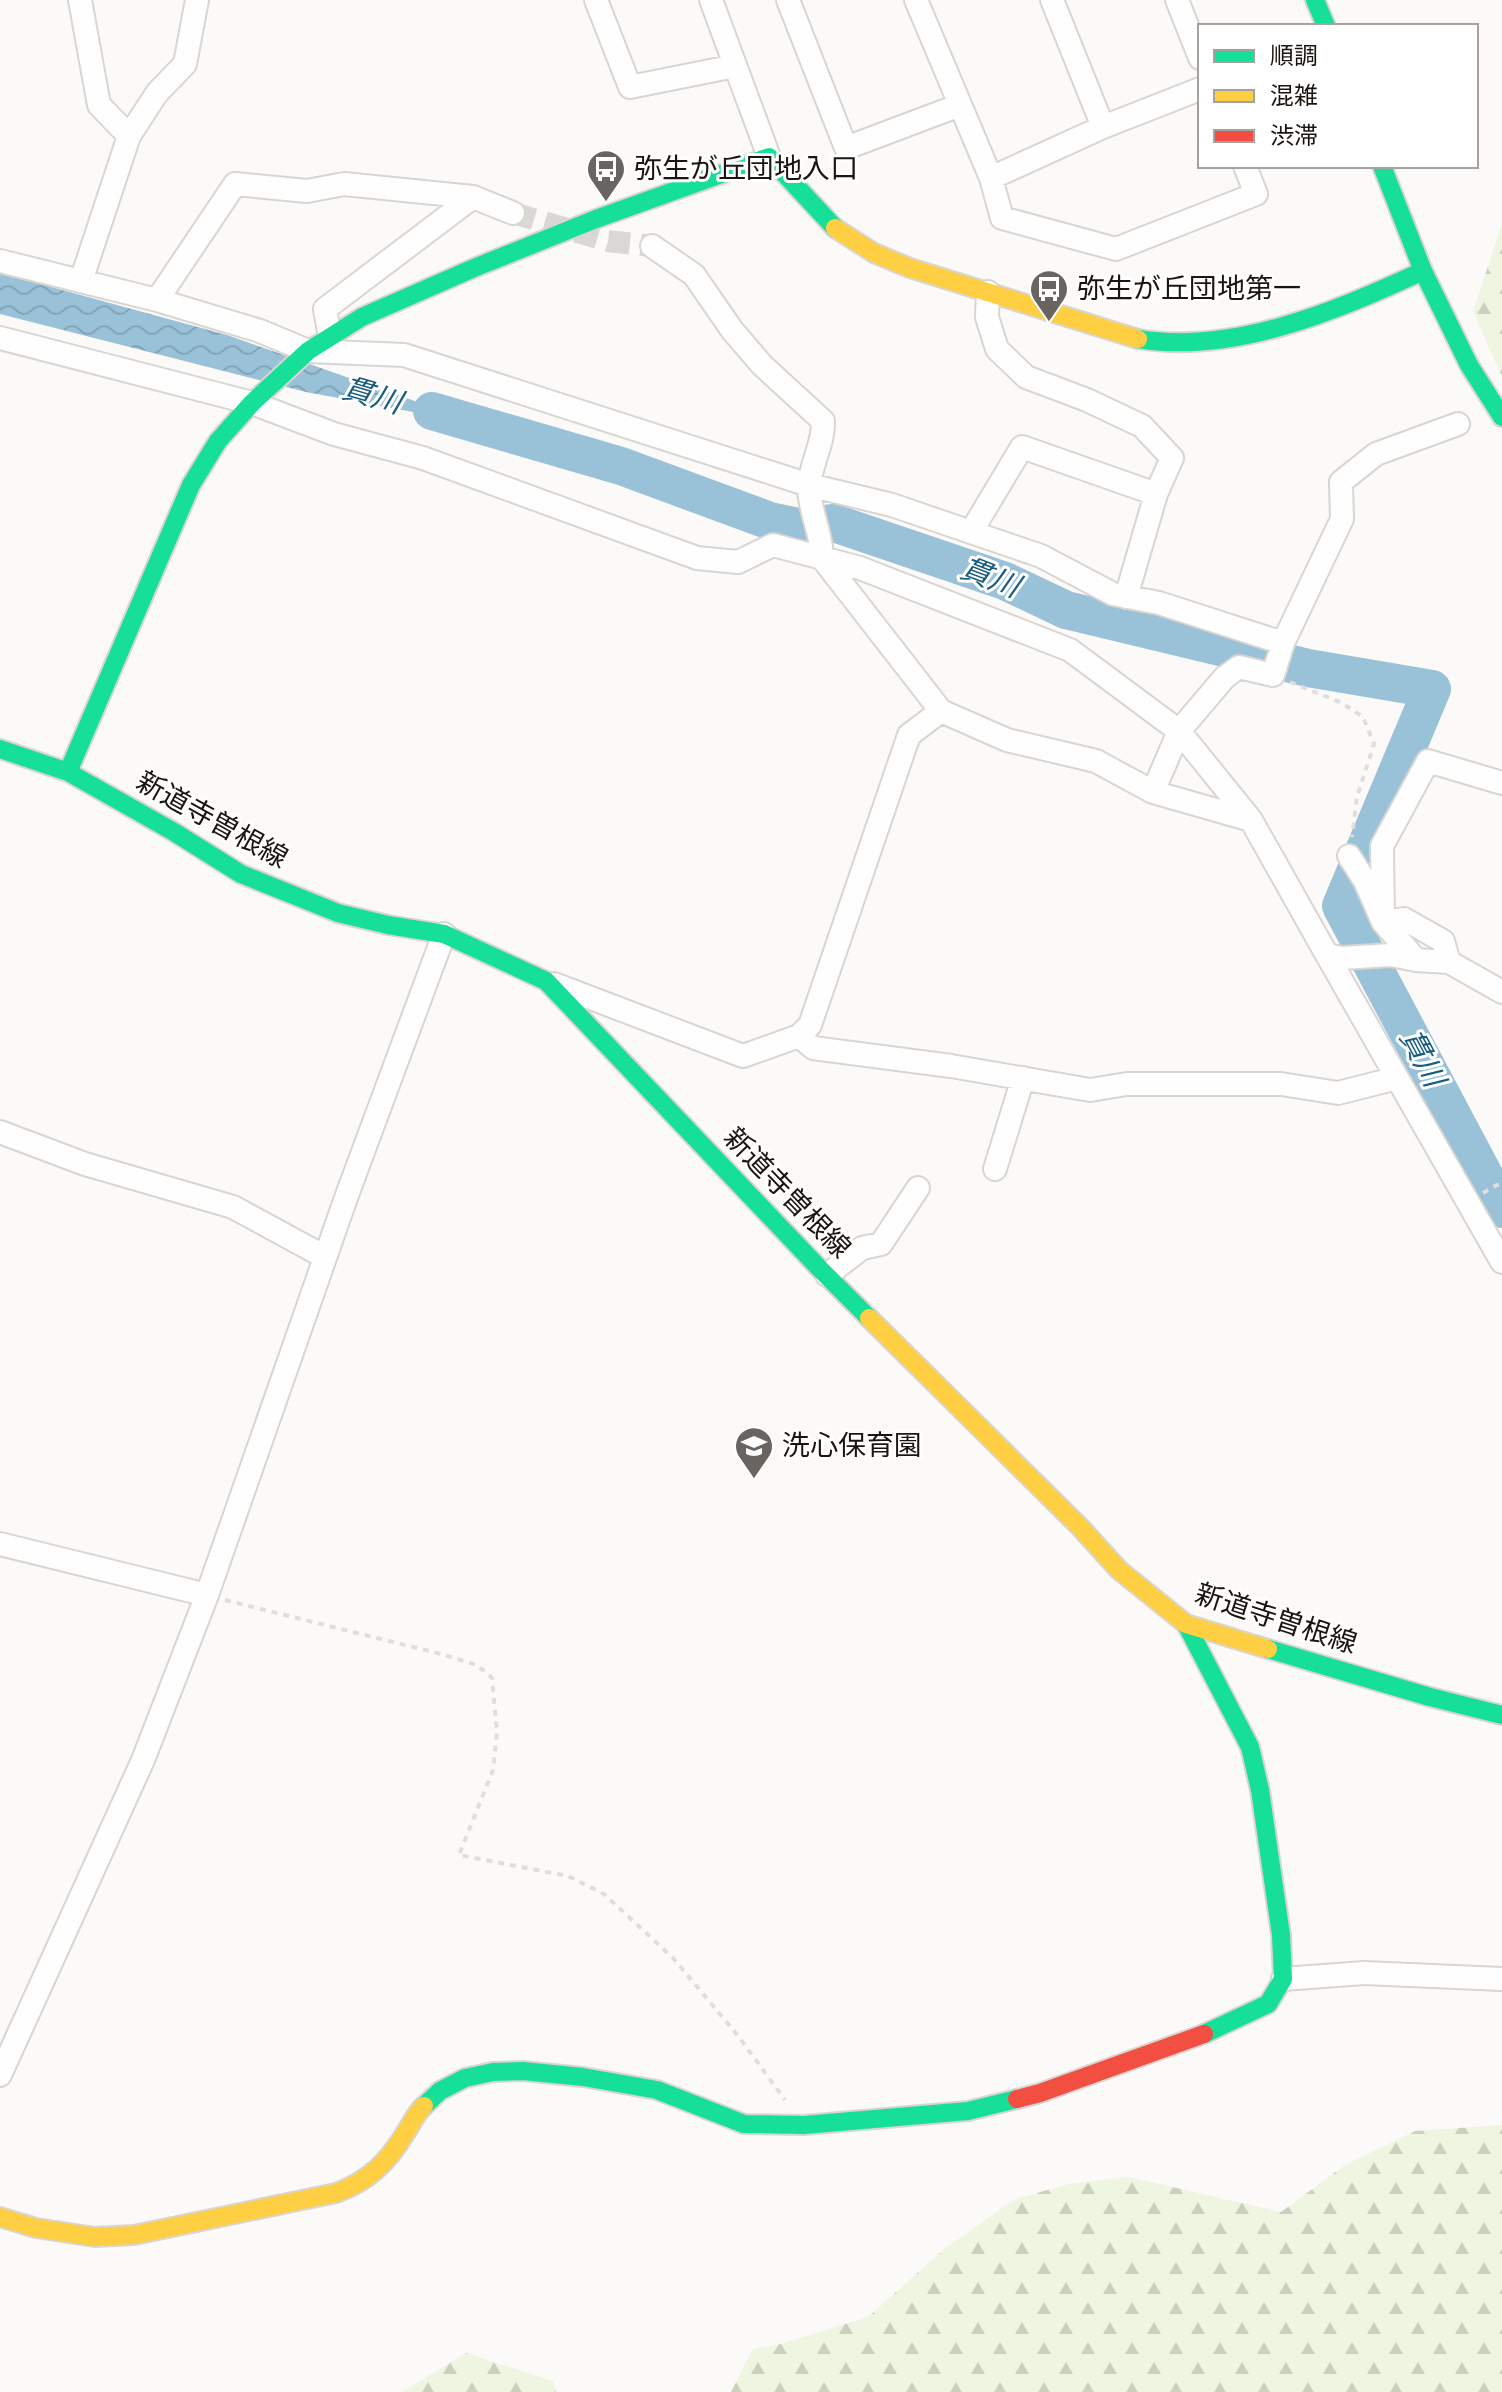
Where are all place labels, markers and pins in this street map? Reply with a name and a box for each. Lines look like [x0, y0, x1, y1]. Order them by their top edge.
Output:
bus stop icon: 弥生が丘団地入口 [585, 148, 627, 203]
place label: 弥生が丘団地入口 [634, 150, 858, 188]
bus stop icon: 弥生が丘団地第一 [1028, 268, 1070, 323]
place label: 弥生が丘団地第一 [1077, 270, 1301, 308]
school or university icon: 洗心保育園 [733, 1425, 775, 1480]
place label: 洗心保育園 [782, 1427, 922, 1465]

